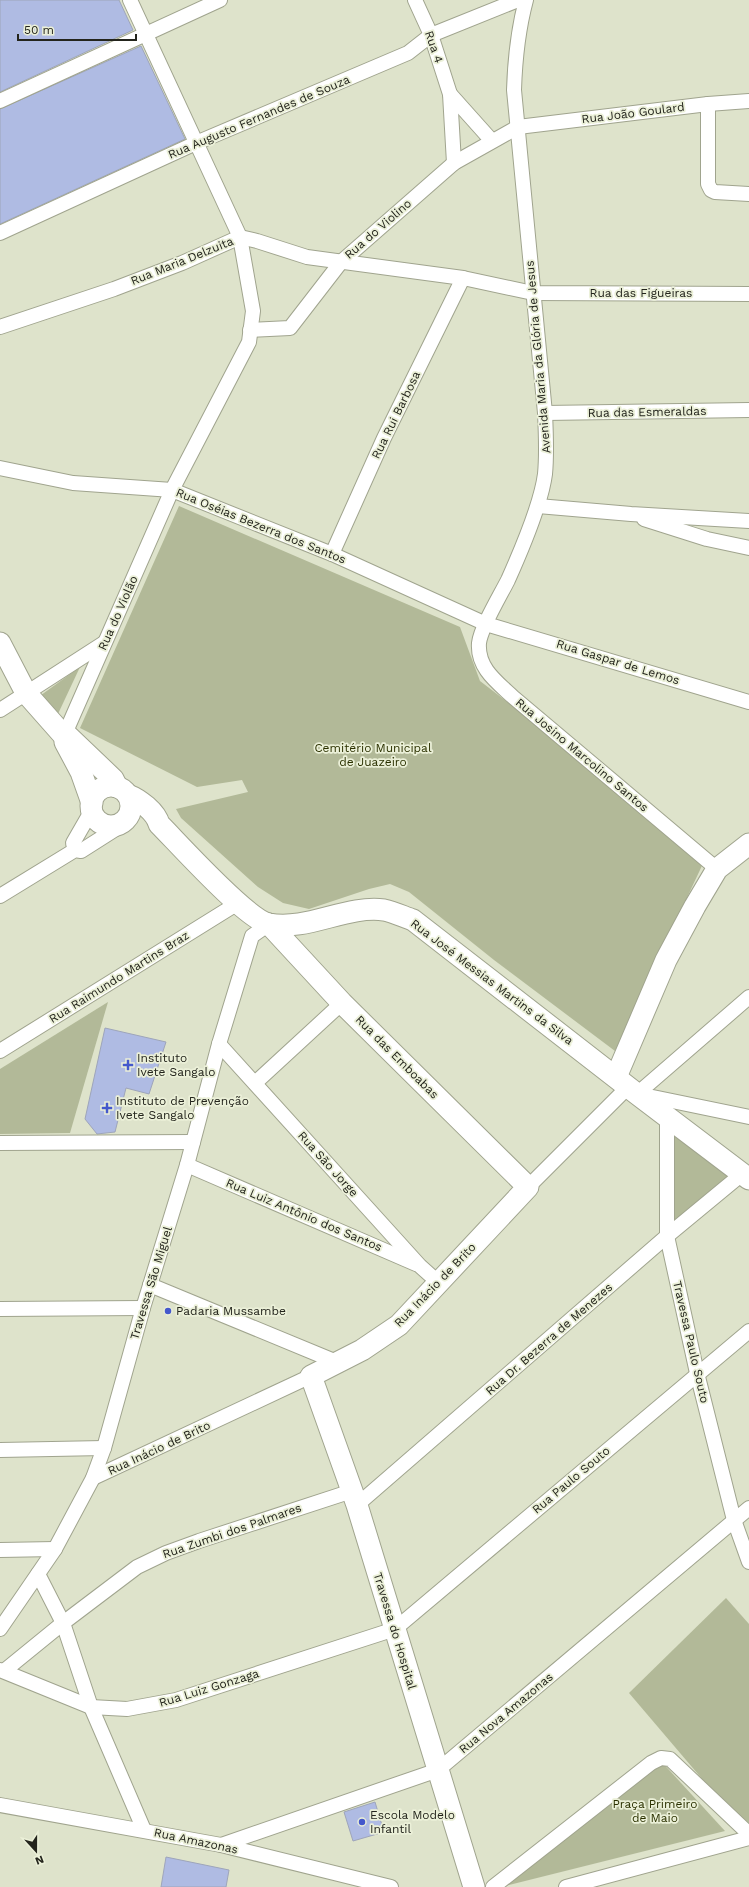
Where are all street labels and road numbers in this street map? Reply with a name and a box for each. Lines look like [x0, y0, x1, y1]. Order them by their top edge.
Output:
street label: Rua 4 [422, 29, 446, 65]
street label: Rua Augusto Fernandes de Souza [166, 72, 352, 162]
street label: Rua João Goulard [581, 100, 685, 126]
street label: Rua do Violino [342, 196, 414, 262]
street label: Rua Maria Delzuita [129, 234, 236, 288]
street label: Avenida Maria da Glória de Jesus [523, 260, 553, 454]
street label: Rua das Figueiras [590, 286, 692, 300]
street label: Rua Rui Barbosa [369, 369, 423, 461]
street label: Rua das Esmeraldas [588, 404, 706, 420]
street label: Rua Oséias Bezerra dos Santos [174, 485, 348, 567]
street label: Rua do Violão [95, 574, 141, 652]
street label: Rua Gaspar de Lemos [555, 637, 681, 687]
street label: Rua Josino Marcolino Santos [513, 695, 651, 815]
street label: Rua José Messias Martins da Silva [408, 916, 576, 1048]
street label: Rua Raimundo Martins Braz [46, 928, 192, 1026]
street label: Rua das Emboabas [353, 1013, 441, 1101]
street label: Rua São Jorge [295, 1128, 361, 1200]
street label: Rua Luiz Antônio dos Santos [224, 1176, 384, 1254]
street label: Travessa São Miguel [127, 1224, 175, 1341]
street label: Rua Inácio de Brito [391, 1240, 479, 1330]
street label: Travessa Paulo Souto [670, 1279, 712, 1405]
street label: Rua Dr. Bezerra de Menezes [483, 1280, 615, 1398]
street label: Rua Inácio de Brito [106, 1418, 212, 1478]
street label: Rua Paulo Souto [529, 1444, 613, 1516]
street label: Rua Zumbi dos Palmares [161, 1501, 303, 1561]
street label: Travessa do Hospital [371, 1571, 420, 1691]
street label: Rua Luiz Gonzaga [157, 1666, 261, 1710]
street label: Rua Nova Amazonas [456, 1670, 556, 1756]
street label: Rua Amazonas [153, 1825, 239, 1857]

